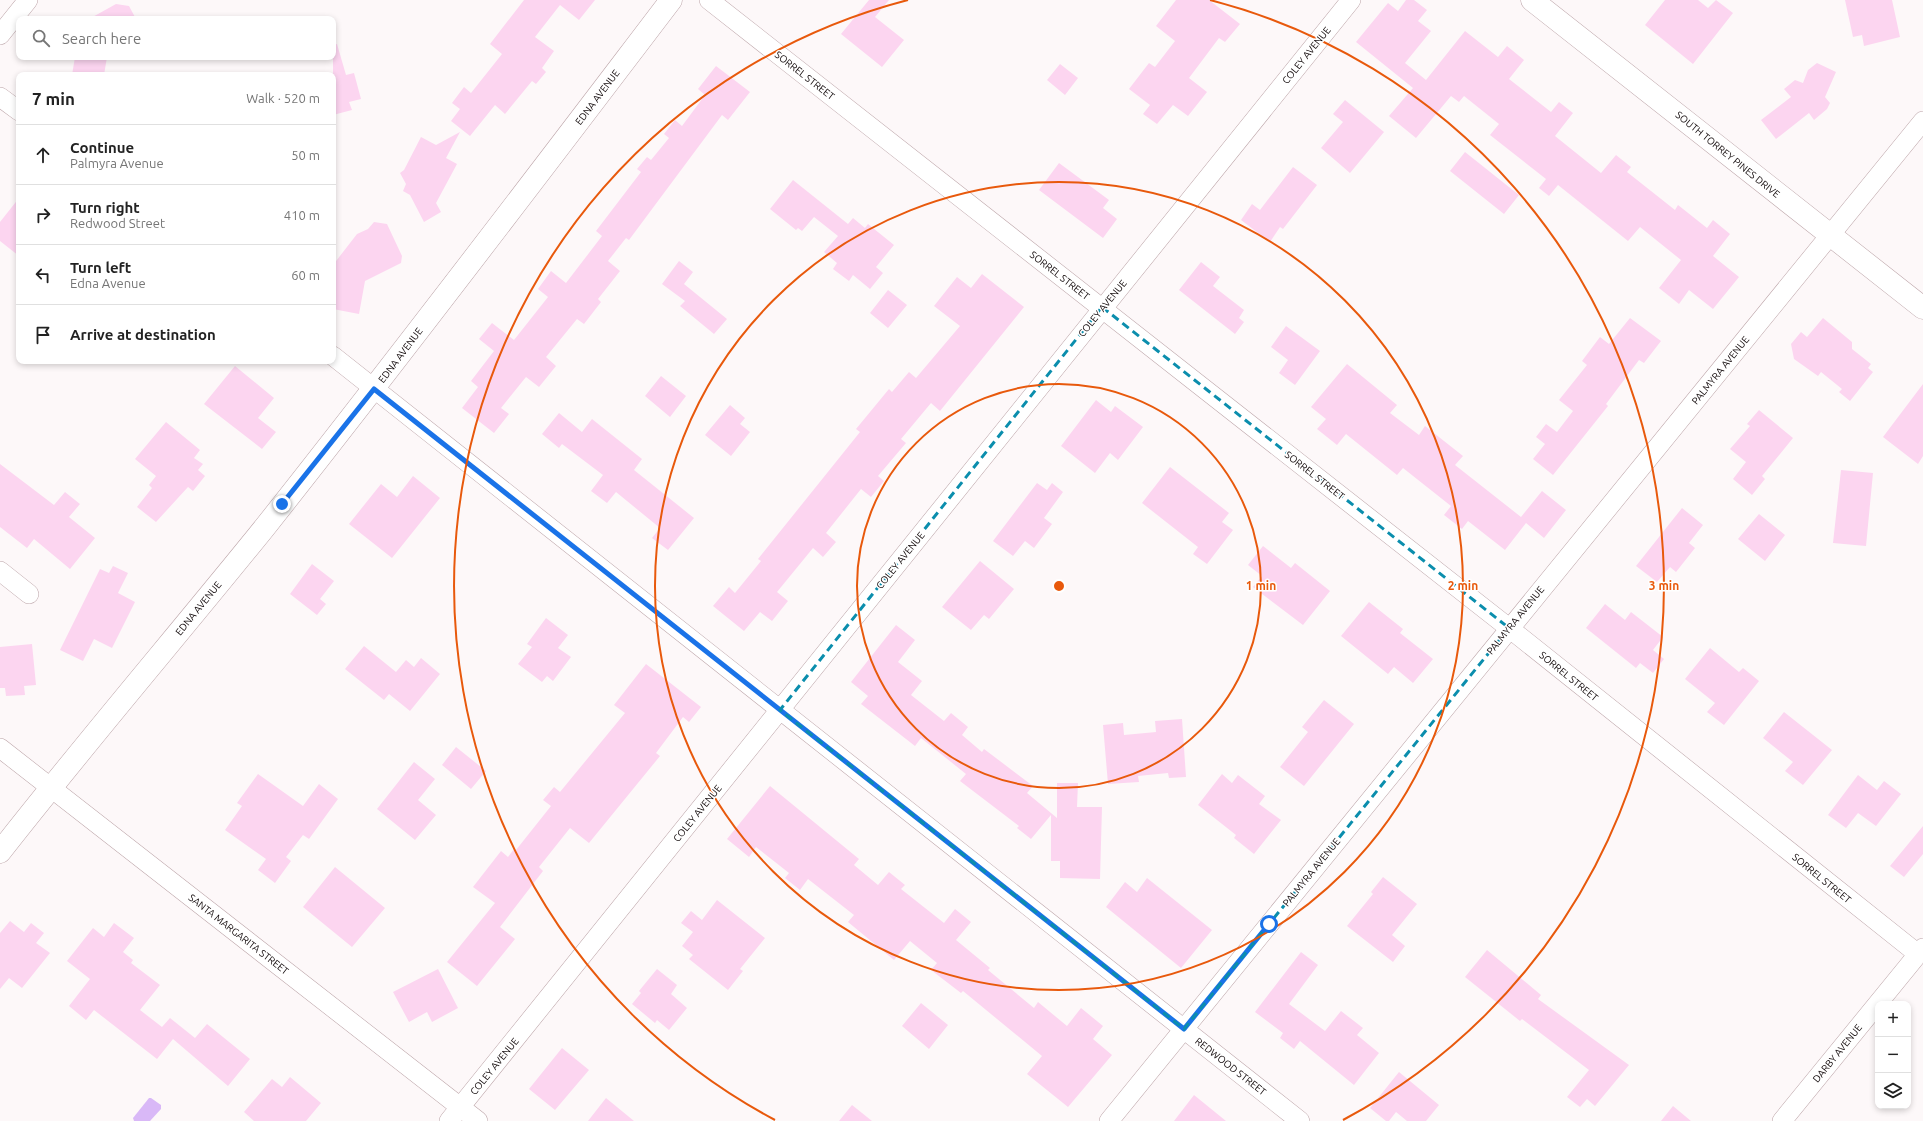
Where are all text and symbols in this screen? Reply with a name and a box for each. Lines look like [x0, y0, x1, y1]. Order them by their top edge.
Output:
search box [16, 16, 336, 60]
street label: COLEY AVENUE [1280, 24, 1333, 86]
icon: search [30, 27, 52, 49]
text: Search here [62, 30, 141, 47]
street label: SORREL STREET [773, 49, 837, 102]
street label: EDNA AVENUE [573, 67, 622, 127]
text: 7 min [32, 89, 75, 108]
text: Walk · 520 m [246, 91, 320, 105]
street label: SOUTH TORREY PINES DRIVE [1673, 109, 1782, 200]
text: Continue [70, 139, 134, 156]
icon: ahead [32, 144, 54, 166]
text: 50 m [291, 148, 320, 162]
text: Palmyra Avenue [70, 156, 164, 170]
text: Turn right [70, 199, 140, 216]
icon: right [32, 204, 54, 226]
text: 410 m [284, 208, 320, 222]
text: Redwood Street [70, 216, 165, 230]
street label: SORREL STREET [1028, 249, 1092, 302]
text: Turn left [70, 259, 131, 276]
icon: left [32, 264, 54, 286]
text: 60 m [291, 268, 320, 282]
text: Edna Avenue [70, 276, 146, 290]
street label: COLEY AVENUE [1076, 277, 1129, 339]
icon: arrive [32, 324, 54, 346]
street label: EDNA AVENUE [376, 325, 425, 385]
text: Arrive at destination [70, 326, 216, 343]
street label: PALMYRA AVENUE [1690, 334, 1751, 407]
street label: SORREL STREET [1283, 449, 1347, 502]
route end [273, 495, 291, 513]
street label: COLEY AVENUE [874, 529, 927, 591]
street label: EDNA AVENUE [173, 579, 224, 637]
centre of rings [1052, 579, 1066, 593]
text: 1 min [1246, 579, 1276, 592]
text: 2 min [1448, 579, 1478, 592]
text: 3 min [1649, 579, 1679, 592]
street label: PALMYRA AVENUE [1485, 584, 1546, 657]
street label: SORREL STREET [1537, 649, 1601, 704]
street label: COLEY AVENUE [671, 782, 724, 844]
street label: PALMYRA AVENUE [1281, 836, 1342, 909]
street label: SORREL STREET [1790, 851, 1854, 906]
street label: SANTA MARGARITA STREET [187, 892, 291, 977]
route start [1260, 915, 1278, 933]
map controls [1875, 1001, 1911, 1109]
button: + [1875, 1001, 1911, 1037]
street label: DARBY AVENUE [1811, 1022, 1864, 1085]
street label: COLEY AVENUE [468, 1035, 521, 1097]
street label: REDWOOD STREET [1193, 1035, 1269, 1098]
button: − [1875, 1037, 1911, 1073]
button: layers [1875, 1073, 1911, 1109]

